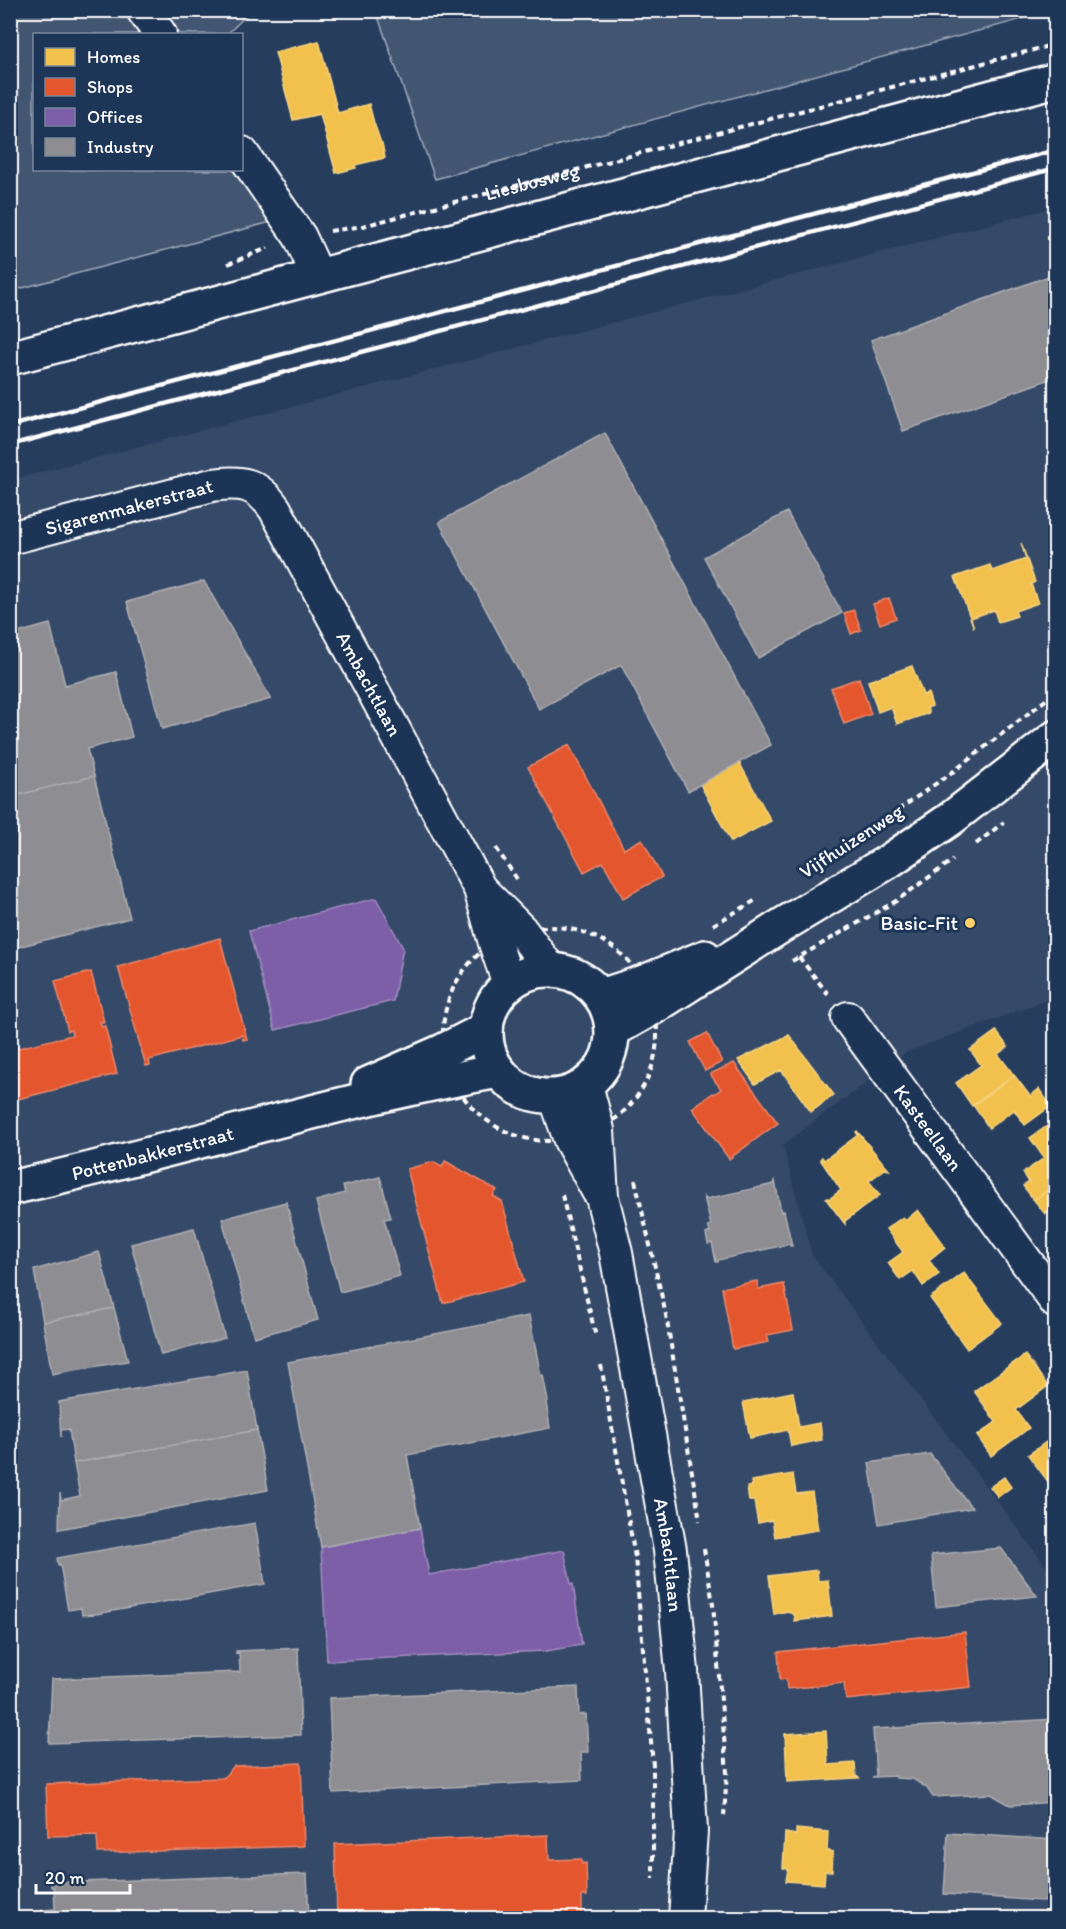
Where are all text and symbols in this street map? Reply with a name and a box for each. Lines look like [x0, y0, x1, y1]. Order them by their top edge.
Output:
legend [33, 33, 243, 171]
text: Homes [87, 46, 140, 68]
text: Shops [87, 76, 133, 98]
text: Offices [87, 106, 143, 128]
text: Industry [87, 136, 154, 158]
street label: Liesbosweg [482, 158, 582, 206]
street label: Sigarenmakerstraat [42, 473, 215, 540]
street label: Ambachtlaan [331, 627, 407, 740]
street label: Vijfhuizenweg [795, 798, 908, 883]
place label: Basic-Fit [881, 911, 958, 935]
marker: Basic-Fit [963, 916, 977, 930]
street label: Kasteellaan [889, 1080, 968, 1176]
street label: Pottenbakkerstraat [69, 1121, 236, 1185]
street label: Ambachtlaan [649, 1496, 688, 1613]
scale bar [36, 1857, 130, 1895]
text: 20 m [45, 1867, 85, 1889]

